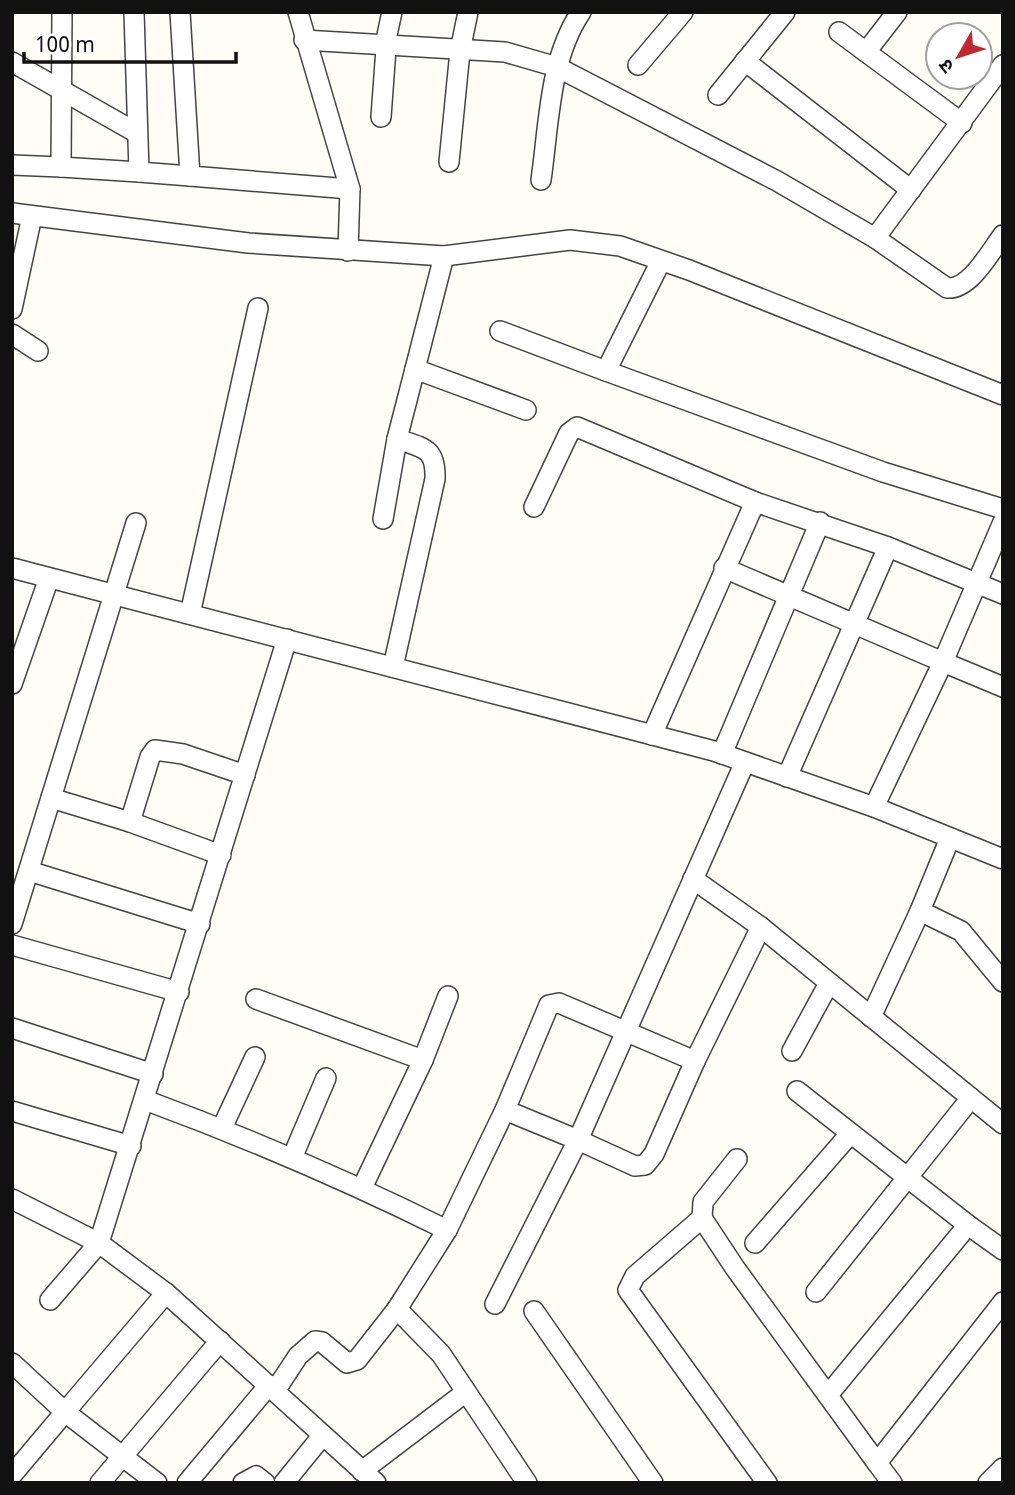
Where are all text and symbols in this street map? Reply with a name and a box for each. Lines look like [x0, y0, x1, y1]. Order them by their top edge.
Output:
scale bar [24, 21, 236, 65]
north arrow [924, 21, 994, 91]
text: 100 m [35, 33, 95, 61]
text: उ [934, 52, 961, 77]

